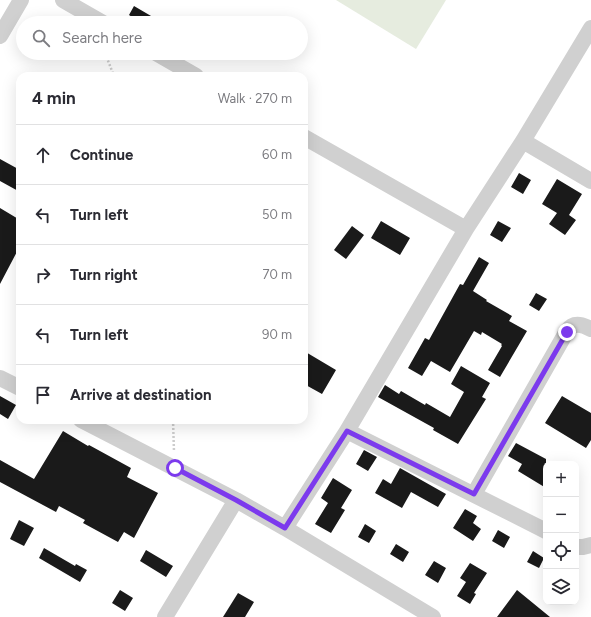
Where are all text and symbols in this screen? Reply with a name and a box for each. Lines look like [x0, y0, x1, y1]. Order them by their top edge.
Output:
search box [16, 16, 308, 60]
icon: search [30, 27, 52, 49]
text: Search here [62, 29, 142, 47]
text: 4 min [32, 88, 76, 108]
text: Walk · 270 m [218, 91, 292, 106]
icon: ahead [32, 144, 54, 166]
text: Continue [70, 146, 133, 164]
text: 60 m [262, 147, 292, 162]
icon: left [32, 204, 54, 226]
text: Turn left [70, 206, 128, 224]
text: 50 m [262, 207, 292, 222]
icon: right [32, 264, 54, 286]
text: Turn right [70, 266, 138, 284]
text: 70 m [262, 267, 292, 282]
route end [558, 323, 576, 341]
icon: left [32, 324, 54, 346]
text: Turn left [70, 326, 128, 344]
text: 90 m [262, 327, 292, 342]
icon: arrive [32, 384, 54, 406]
text: Arrive at destination [70, 386, 211, 404]
route start [166, 459, 184, 477]
map controls [543, 461, 579, 605]
button: + [543, 461, 579, 497]
button: − [543, 497, 579, 533]
button: locate [543, 533, 579, 569]
button: layers [543, 569, 579, 605]

